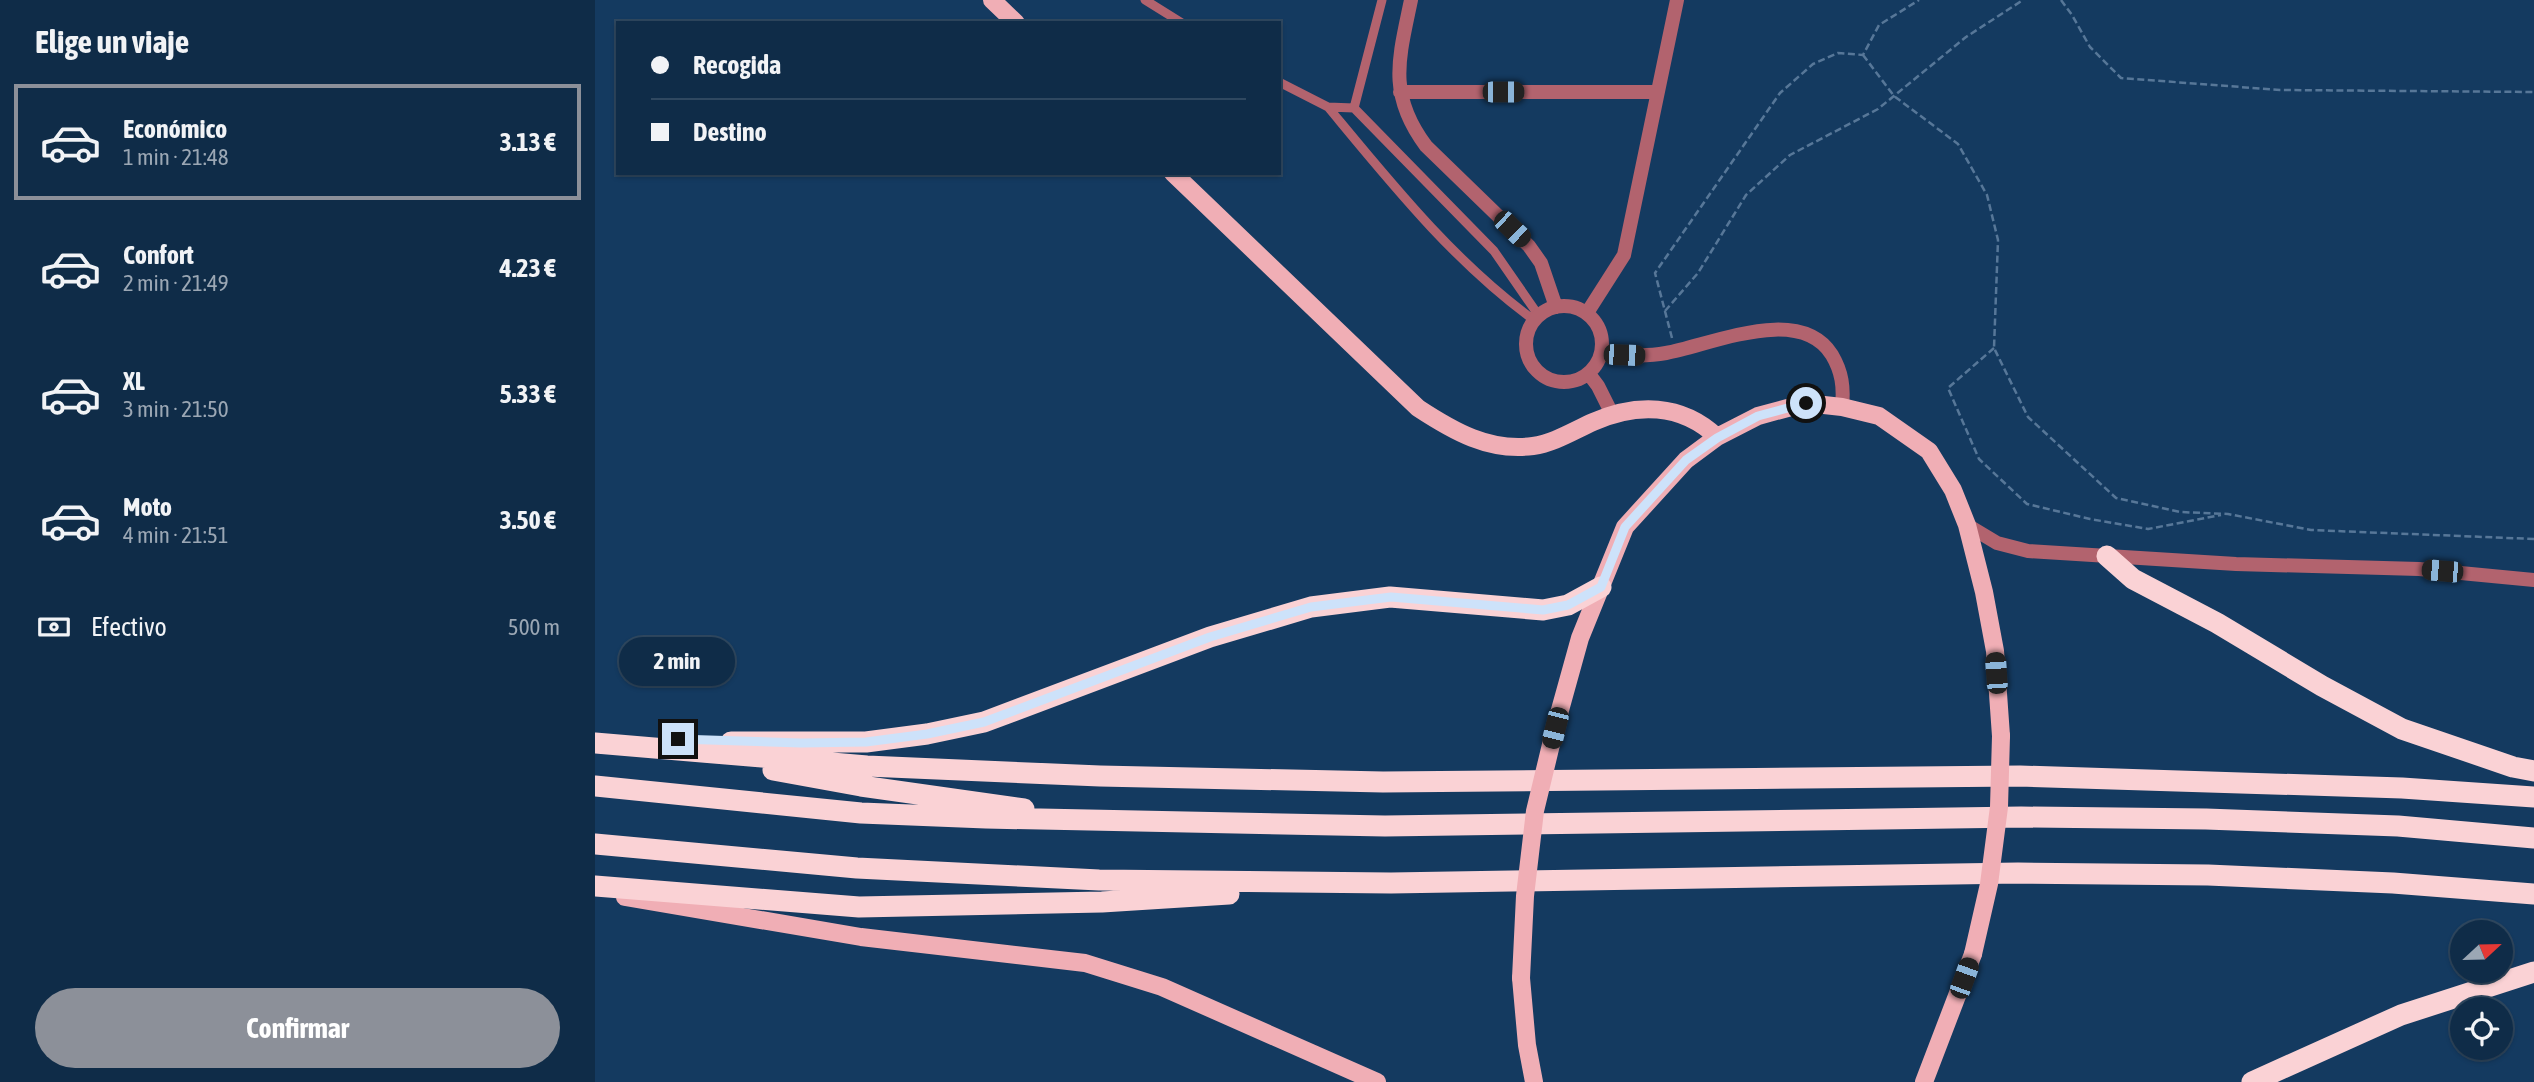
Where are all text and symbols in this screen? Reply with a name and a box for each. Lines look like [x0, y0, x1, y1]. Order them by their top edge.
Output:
text: Elige un viaje [35, 23, 189, 60]
text: Recogida [693, 50, 781, 80]
car [1483, 82, 1525, 103]
icon: car [39, 111, 102, 174]
text: Económico [123, 114, 227, 144]
text: Destino [693, 117, 767, 147]
text: 3.13 € [499, 127, 556, 157]
text: 1 min · 21:48 [123, 144, 229, 170]
car [1490, 207, 1535, 251]
icon: car [39, 237, 102, 300]
text: Confort [123, 240, 194, 270]
text: 4.23 € [499, 253, 556, 283]
text: 2 min · 21:49 [123, 270, 229, 296]
car [1603, 344, 1646, 366]
icon: car [39, 363, 102, 426]
text: XL [123, 366, 145, 396]
text: 5.33 € [499, 379, 556, 409]
route start [1790, 387, 1822, 419]
text: 3 min · 21:50 [123, 396, 229, 422]
icon: car [39, 489, 102, 552]
text: Moto [123, 492, 172, 522]
text: 3.50 € [499, 505, 556, 535]
text: 4 min · 21:51 [123, 522, 229, 548]
car [2421, 559, 2464, 583]
icon: cash [35, 608, 73, 646]
text: Efectivo [91, 612, 167, 642]
text: 500 m [508, 614, 560, 640]
callout: 2 min [620, 638, 736, 686]
text: 2 min [654, 648, 700, 674]
car [1985, 651, 2008, 695]
car [1540, 705, 1571, 751]
route end [662, 723, 694, 755]
north arrow [2450, 920, 2513, 984]
map controls [2450, 920, 2513, 1060]
car [1947, 955, 1982, 1001]
button: Confirmar [35, 988, 560, 1068]
button: locate [2450, 997, 2513, 1060]

